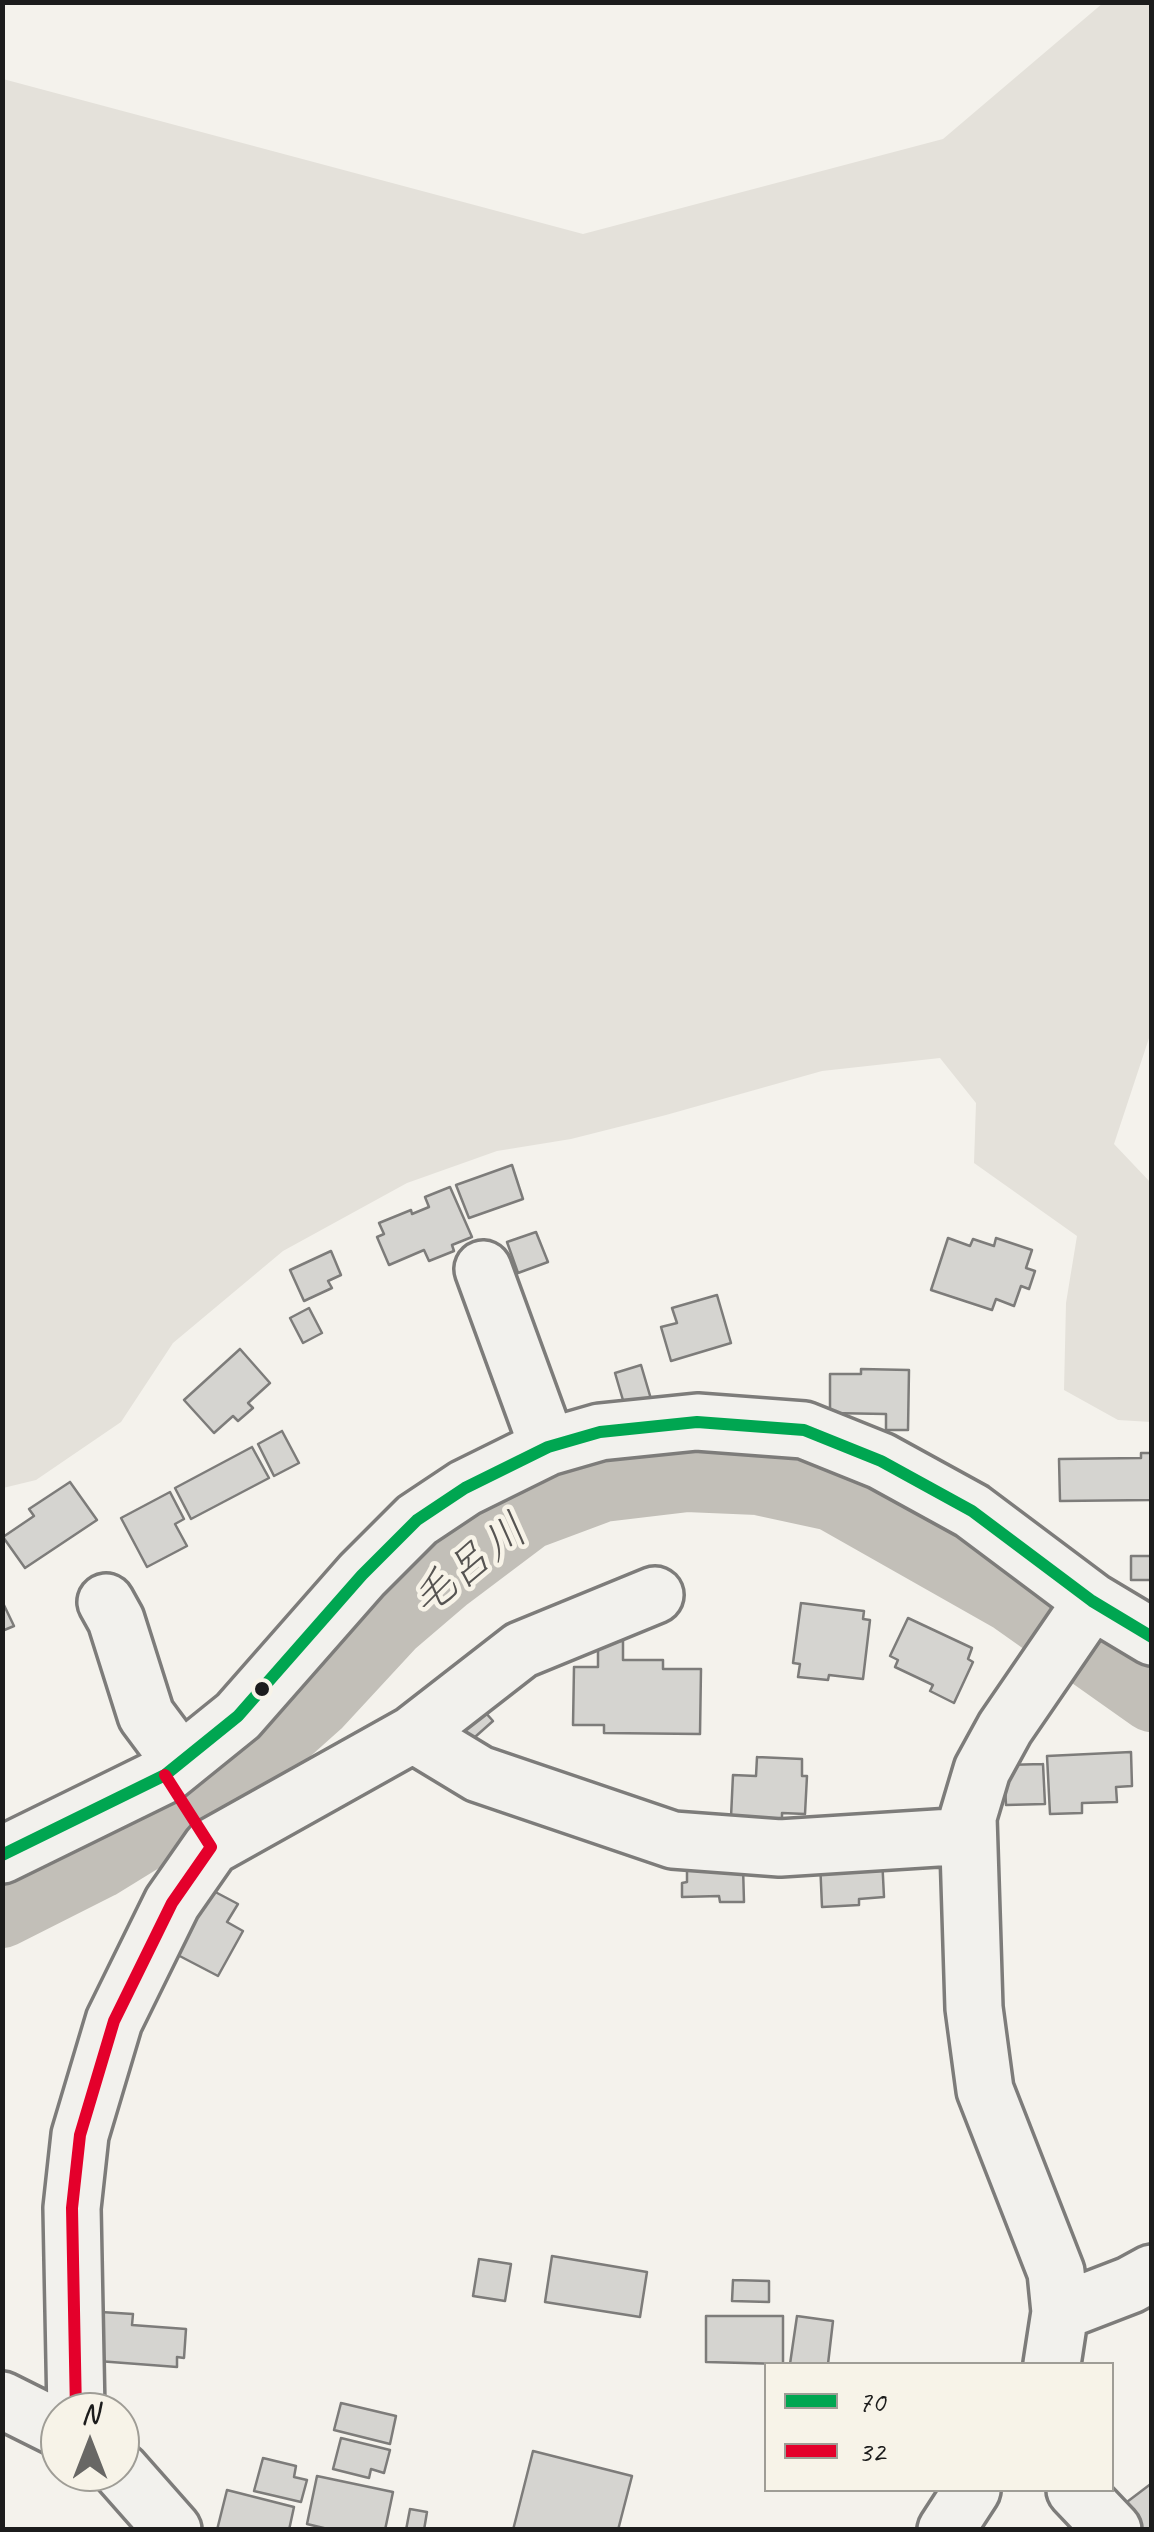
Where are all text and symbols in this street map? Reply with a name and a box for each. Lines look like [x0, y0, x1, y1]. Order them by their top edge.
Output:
water label: 毛呂川 [400, 1504, 540, 1630]
unlabelled marker [252, 1679, 272, 1699]
legend [764, 2362, 1114, 2492]
text: 70 [858, 2382, 885, 2420]
north arrow [40, 2392, 140, 2492]
text: N [81, 2396, 99, 2431]
text: 32 [858, 2432, 885, 2470]

